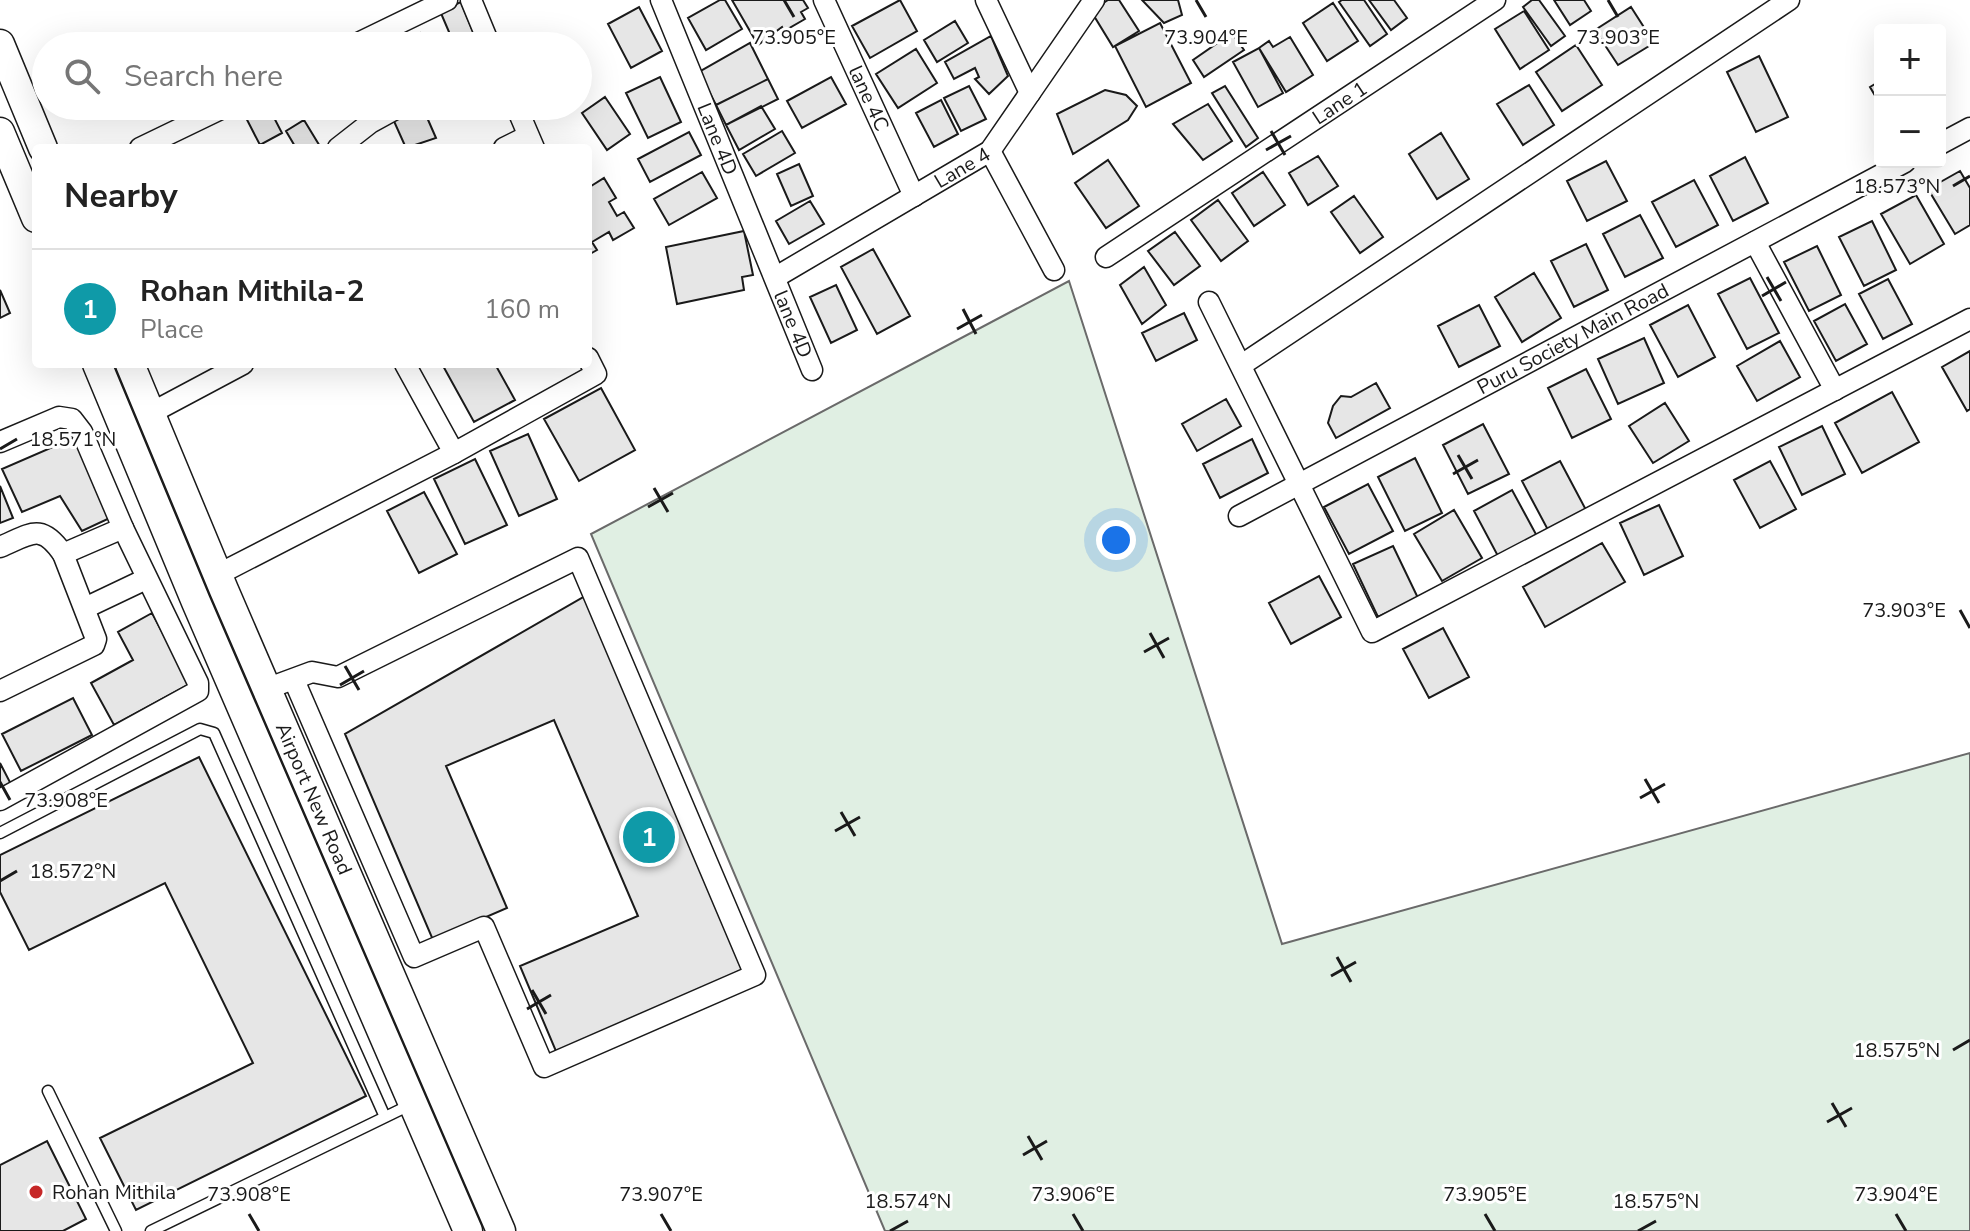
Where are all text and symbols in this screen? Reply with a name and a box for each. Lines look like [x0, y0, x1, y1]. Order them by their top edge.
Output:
text: 73.905°E [752, 24, 836, 51]
text: 73.904°E [1164, 24, 1248, 51]
text: 73.903°E [1576, 24, 1660, 51]
map controls [1874, 24, 1946, 168]
button: + [1874, 24, 1946, 96]
search box [32, 32, 592, 120]
icon: search [60, 54, 104, 98]
text: Search here [124, 56, 283, 97]
street label: lane 4C [842, 61, 895, 135]
street label: Lane 1 [1307, 75, 1373, 131]
button: − [1874, 96, 1946, 168]
street label: Lane 4D [690, 99, 744, 179]
street label: Lane 4 [929, 141, 995, 195]
text: Nearby [64, 173, 178, 219]
text: 18.573°N [1854, 173, 1940, 200]
text: Rohan Mithila-2 [140, 271, 365, 312]
street label: Puru Society Main Road [1472, 277, 1674, 401]
street label: lane 4D [767, 286, 819, 362]
text: 1 [82, 292, 98, 327]
text: 160 m [484, 292, 560, 327]
text: Place [140, 312, 204, 347]
text: 18.571°N [30, 426, 116, 453]
your location [1096, 520, 1136, 560]
text: 73.903°E [1862, 597, 1946, 624]
street label: Airport New Road [269, 719, 358, 879]
text: 73.908°E [24, 787, 108, 814]
pin: 1 [623, 807, 675, 867]
text: 18.572°N [30, 858, 116, 885]
text: 18.575°N [1854, 1037, 1940, 1064]
place label: Rohan Mithila [52, 1179, 176, 1206]
text: 73.908°E [207, 1181, 291, 1208]
text: 73.907°E [619, 1181, 703, 1208]
text: 73.906°E [1031, 1181, 1115, 1208]
text: 73.905°E [1443, 1181, 1527, 1208]
text: 73.904°E [1854, 1181, 1938, 1208]
marker: Rohan Mithila [27, 1183, 45, 1201]
text: 18.574°N [865, 1188, 951, 1215]
text: 18.575°N [1613, 1188, 1699, 1215]

